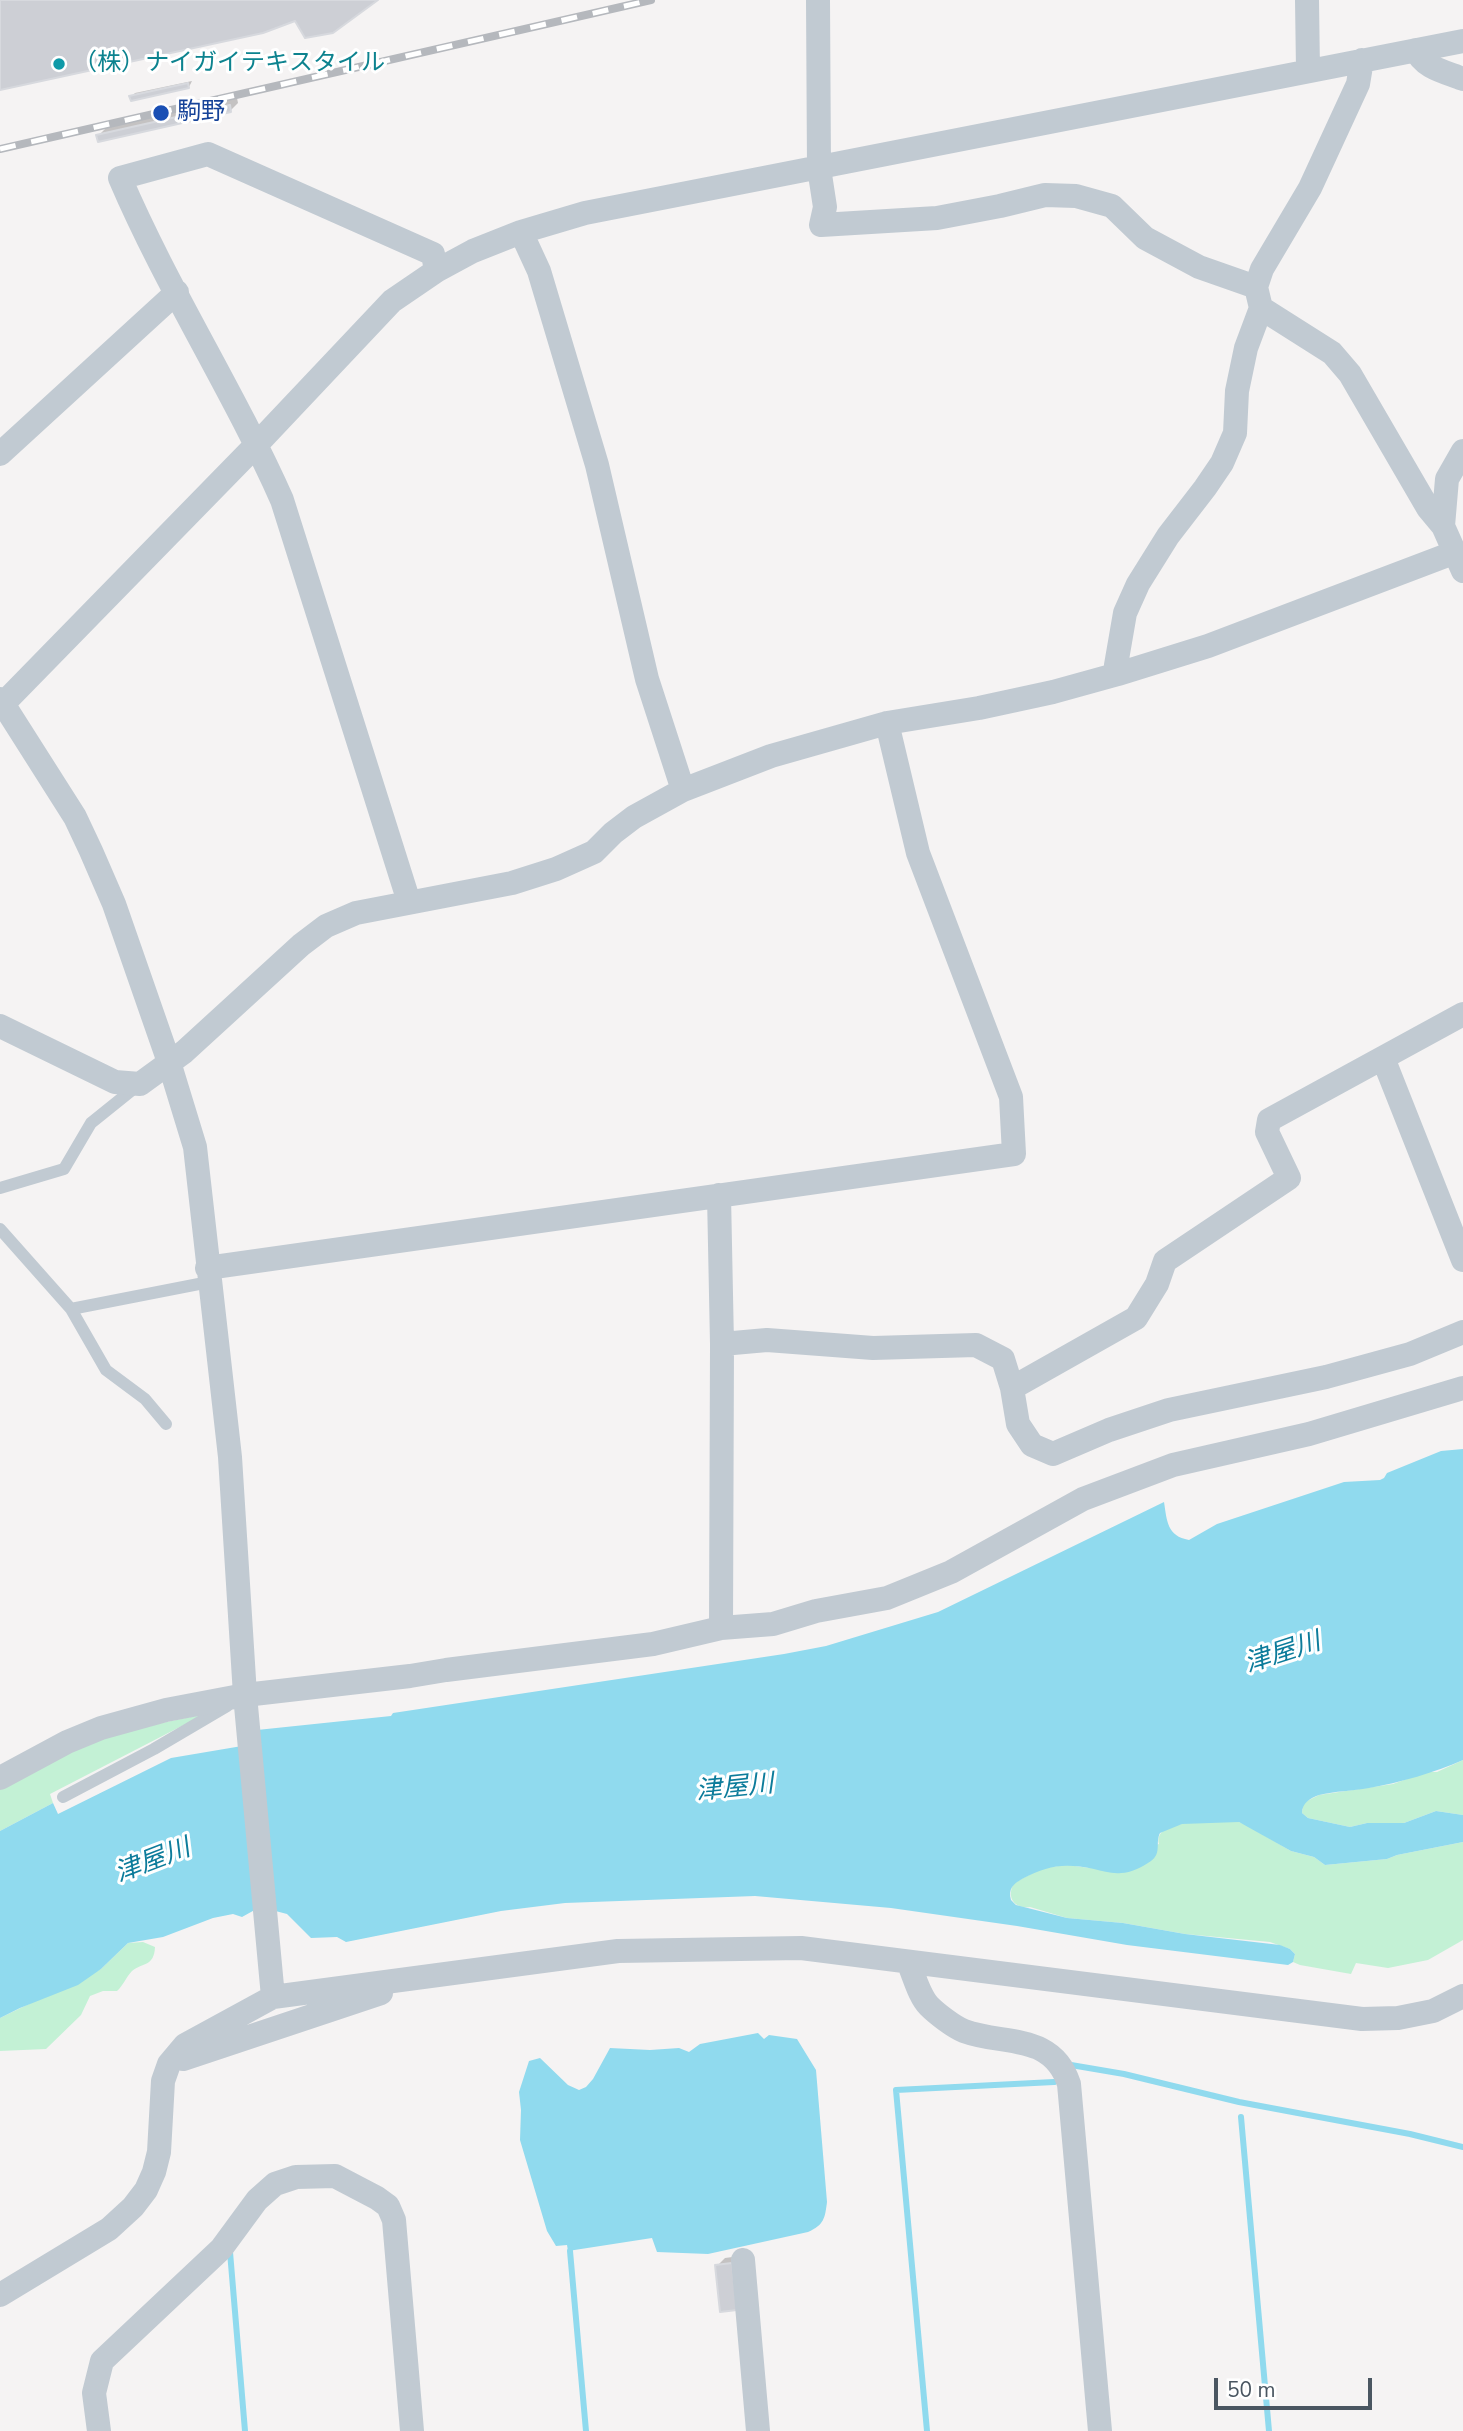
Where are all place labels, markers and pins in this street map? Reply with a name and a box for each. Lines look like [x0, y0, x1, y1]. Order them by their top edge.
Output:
place label: （株）ナイガイテキスタイル [73, 50, 385, 78]
marker: （株）ナイガイテキスタイル [51, 56, 67, 72]
place label: 駒野 [177, 99, 225, 127]
marker: 駒野 [151, 103, 171, 123]

